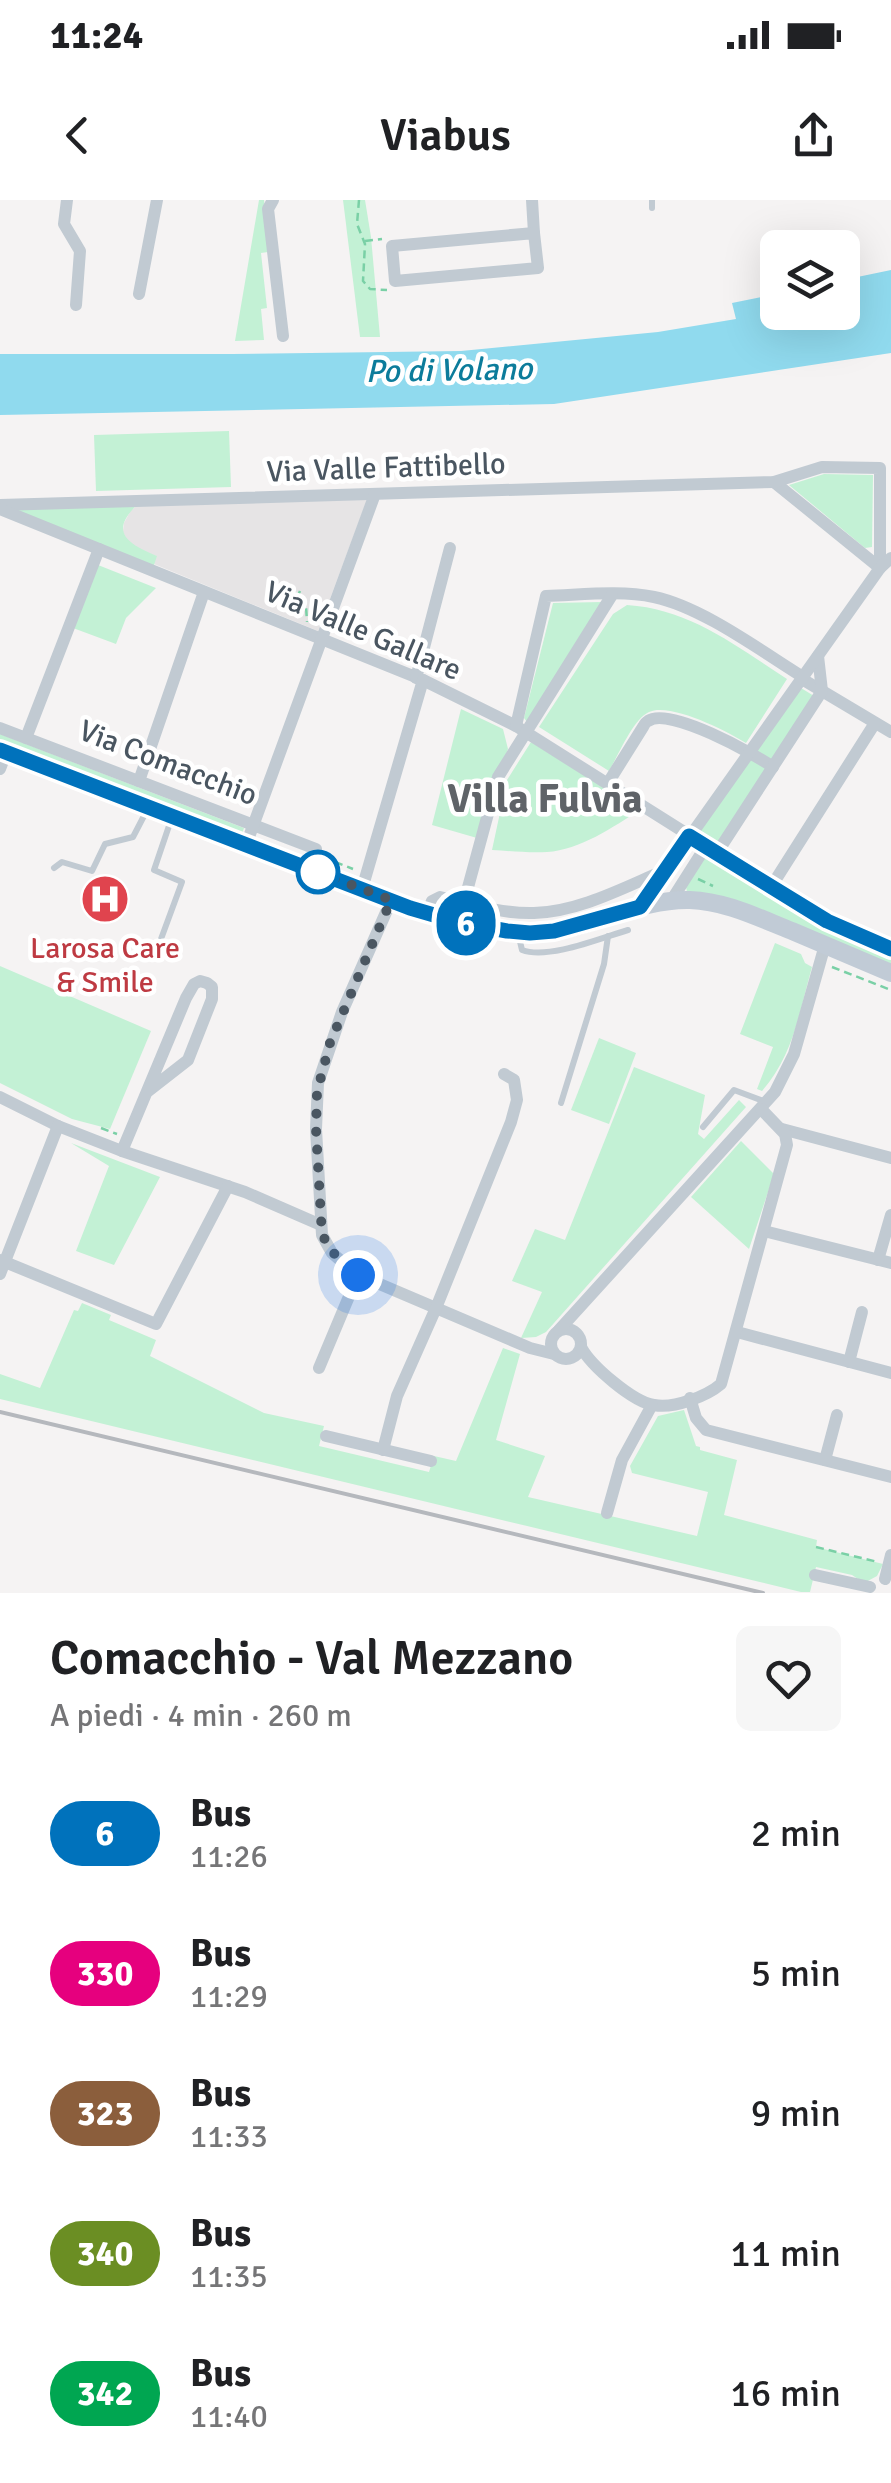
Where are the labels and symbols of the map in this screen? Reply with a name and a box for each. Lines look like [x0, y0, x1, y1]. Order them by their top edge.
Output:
water label: Po di Volano [365, 349, 534, 391]
street label: Via Valle Fattibello [266, 445, 506, 491]
street label: Via Valle Gallare [259, 573, 467, 689]
street label: Via Comacchio [74, 712, 262, 814]
district label: Villa Fulvia [447, 774, 643, 824]
unlabelled marker [297, 851, 339, 893]
hospital icon: Larosa Care & Smile [79, 873, 131, 925]
line badge: 6 [434, 890, 498, 956]
place label: Larosa Care & Smile [30, 930, 180, 1001]
your location [333, 1250, 383, 1300]

